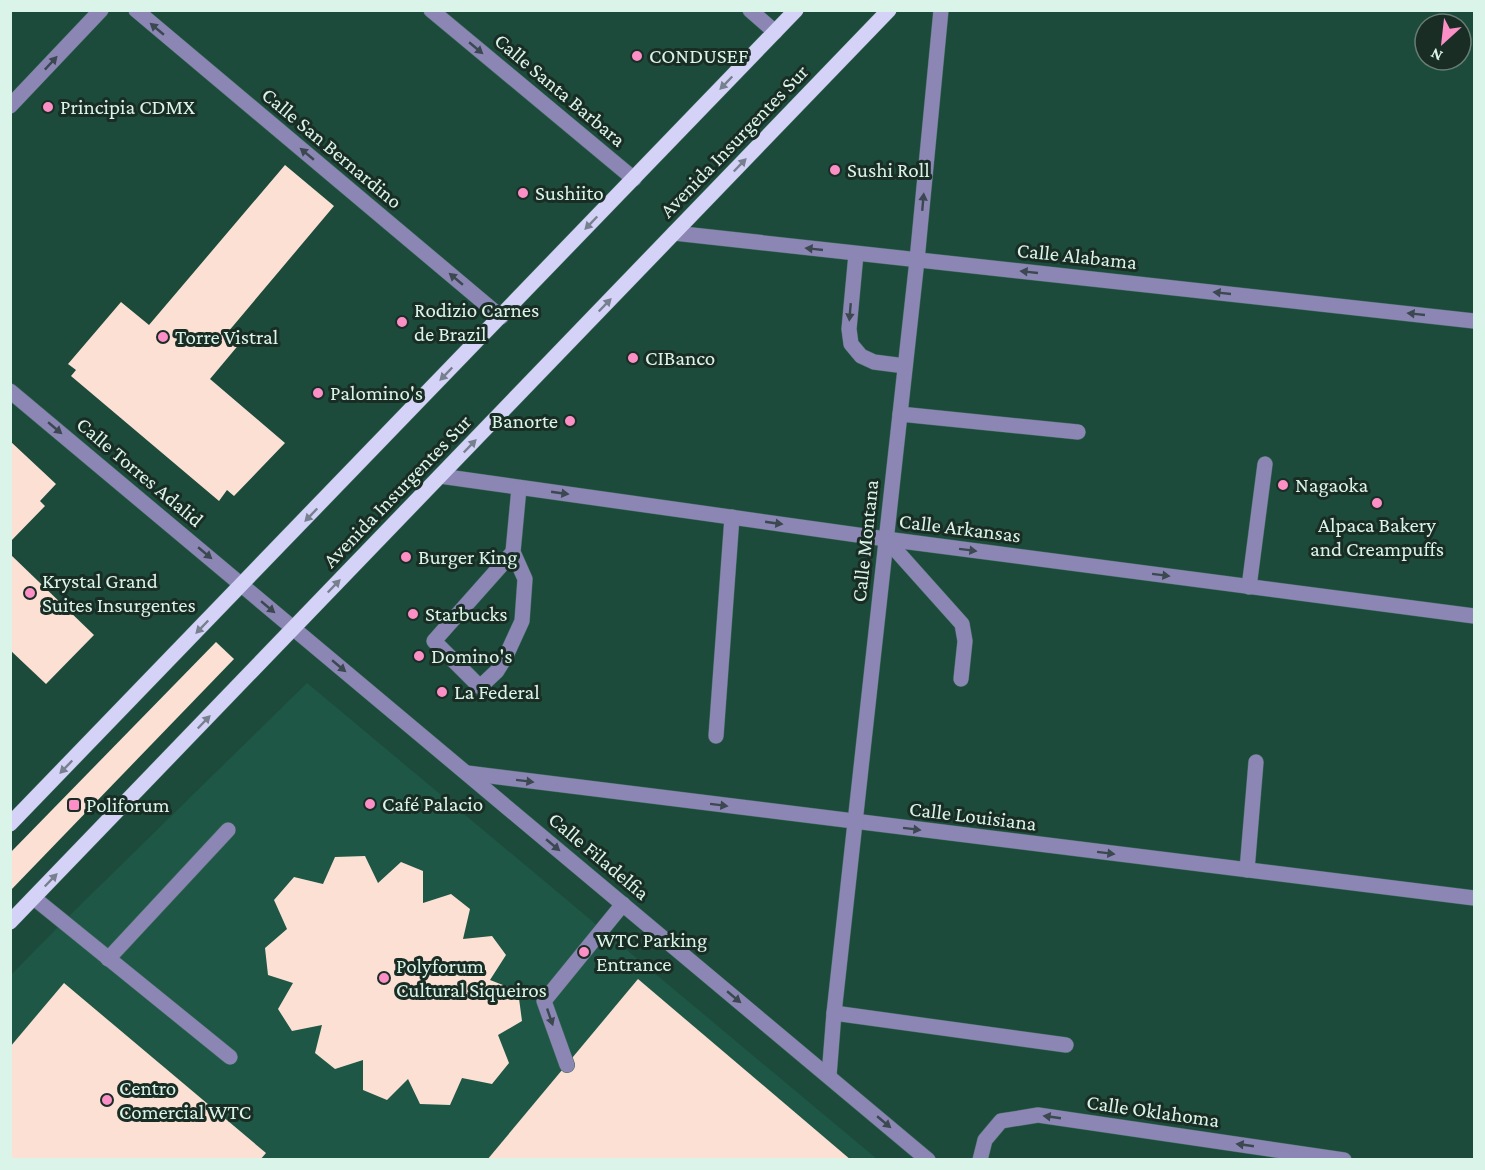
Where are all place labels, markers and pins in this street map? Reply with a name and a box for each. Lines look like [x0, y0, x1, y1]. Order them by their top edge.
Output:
place label: CONDUSEF [649, 44, 749, 68]
marker: CONDUSEF [630, 49, 644, 63]
place label: Principia CDMX [60, 95, 195, 119]
marker: Principia CDMX [41, 100, 55, 114]
place label: Sushi Roll [847, 158, 930, 182]
marker: Sushi Roll [828, 163, 842, 177]
place label: Sushiito [535, 181, 604, 205]
marker: Sushiito [516, 186, 530, 200]
place label: Rodizio Carnes de Brazil [414, 298, 539, 346]
marker: Rodizio Carnes de Brazil [395, 315, 409, 329]
place label: Torre Vistral [175, 325, 278, 349]
marker: Torre Vistral [156, 330, 170, 344]
place label: CIBanco [645, 346, 715, 370]
marker: CIBanco [626, 351, 640, 365]
place label: Palomino's [330, 381, 423, 405]
marker: Palomino's [311, 386, 325, 400]
place label: Banorte [492, 409, 558, 433]
marker: Banorte [563, 414, 577, 428]
place label: Nagaoka [1295, 473, 1369, 497]
marker: Nagaoka [1276, 478, 1290, 492]
marker: Alpaca Bakery and Creampuffs [1370, 496, 1384, 510]
place label: Alpaca Bakery and Creampuffs [1310, 513, 1444, 561]
place label: Burger King [418, 545, 517, 569]
marker: Burger King [399, 550, 413, 564]
place label: Krystal Grand Suites Insurgentes [42, 569, 196, 617]
marker: Krystal Grand Suites Insurgentes [23, 586, 37, 600]
place label: Starbucks [425, 602, 507, 626]
marker: Starbucks [406, 607, 420, 621]
place label: Domino's [431, 644, 513, 668]
marker: Domino's [412, 649, 426, 663]
place label: La Federal [454, 680, 540, 704]
marker: La Federal [435, 685, 449, 699]
place label: Café Palacio [382, 792, 483, 816]
place label: Poliforum [86, 793, 170, 817]
marker: Café Palacio [363, 797, 377, 811]
marker: Poliforum [67, 798, 81, 812]
place label: WTC Parking Entrance [596, 928, 707, 976]
marker: WTC Parking Entrance [577, 945, 591, 959]
place label: Polyforum Cultural Siqueiros [396, 954, 547, 1002]
marker: Polyforum Cultural Siqueiros [377, 971, 391, 985]
place label: Centro Comercial WTC [119, 1076, 251, 1124]
marker: Centro Comercial WTC [100, 1093, 114, 1107]

